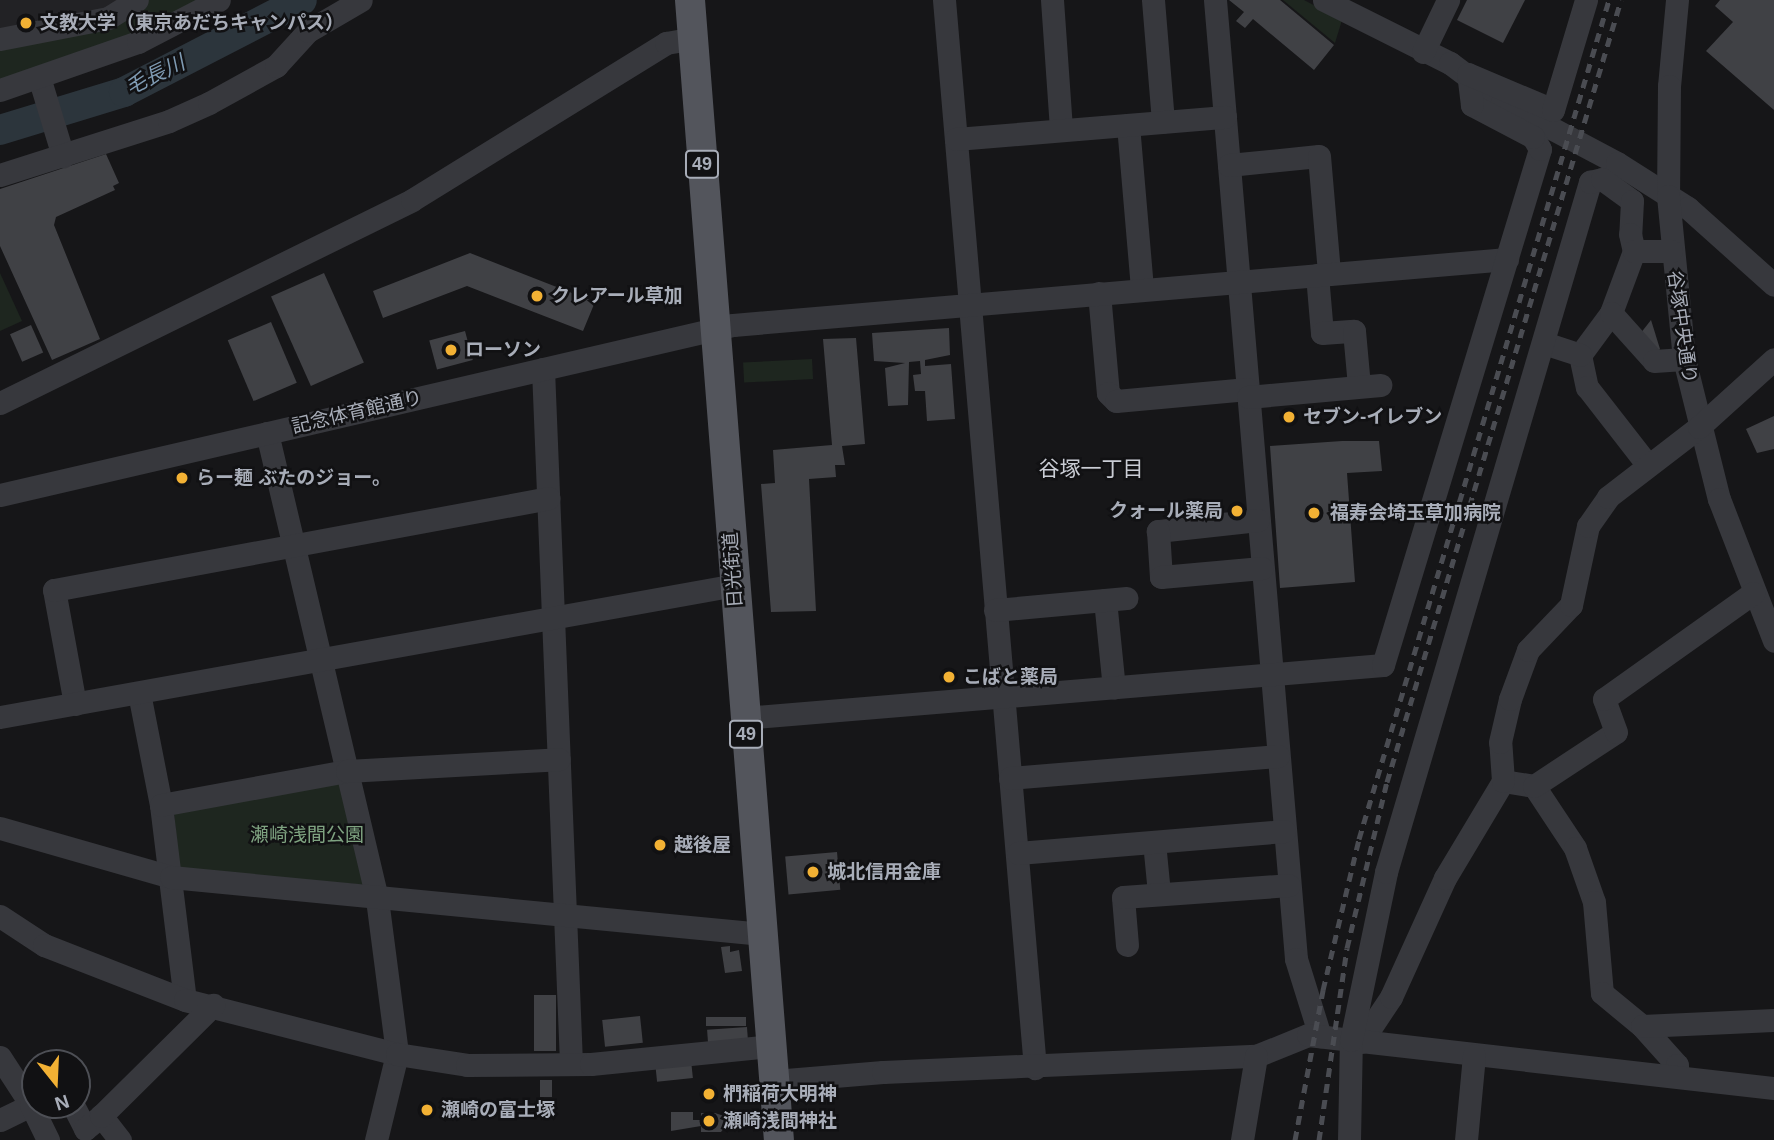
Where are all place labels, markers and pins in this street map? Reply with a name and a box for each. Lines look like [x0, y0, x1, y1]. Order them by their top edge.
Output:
place label: 文教大学（東京あだちキャンパス） [40, 12, 344, 34]
marker: 文教大学（東京あだちキャンパス） [18, 15, 34, 31]
place label: クレアール草加 [551, 285, 683, 307]
marker: クレアール草加 [529, 288, 545, 304]
place label: ローソン [465, 339, 541, 361]
marker: ローソン [443, 342, 459, 358]
place label: セブン-イレブン [1303, 406, 1442, 428]
marker: セブン-イレブン [1281, 409, 1297, 425]
place label: らー麺 ぶたのジョー。 [196, 467, 391, 489]
marker: らー麺 ぶたのジョー。 [174, 470, 190, 486]
place label: クォール薬局 [1109, 500, 1223, 522]
place label: 福寿会埼玉草加病院 [1330, 502, 1501, 524]
marker: クォール薬局 [1229, 503, 1245, 519]
marker: 福寿会埼玉草加病院 [1304, 503, 1324, 523]
place label: こばと薬局 [963, 666, 1058, 688]
marker: こばと薬局 [941, 669, 957, 685]
place label: 越後屋 [674, 834, 731, 856]
marker: 越後屋 [652, 837, 668, 853]
place label: 城北信用金庫 [827, 861, 941, 883]
marker: 城北信用金庫 [805, 864, 821, 880]
place label: 椚稲荷大明神 [723, 1083, 837, 1105]
marker: 椚稲荷大明神 [701, 1086, 717, 1102]
place label: 瀬崎の富士塚 [441, 1099, 555, 1121]
marker: 瀬崎の富士塚 [419, 1102, 435, 1118]
place label: 瀬崎浅間神社 [723, 1110, 837, 1132]
marker: 瀬崎浅間神社 [701, 1113, 717, 1129]

